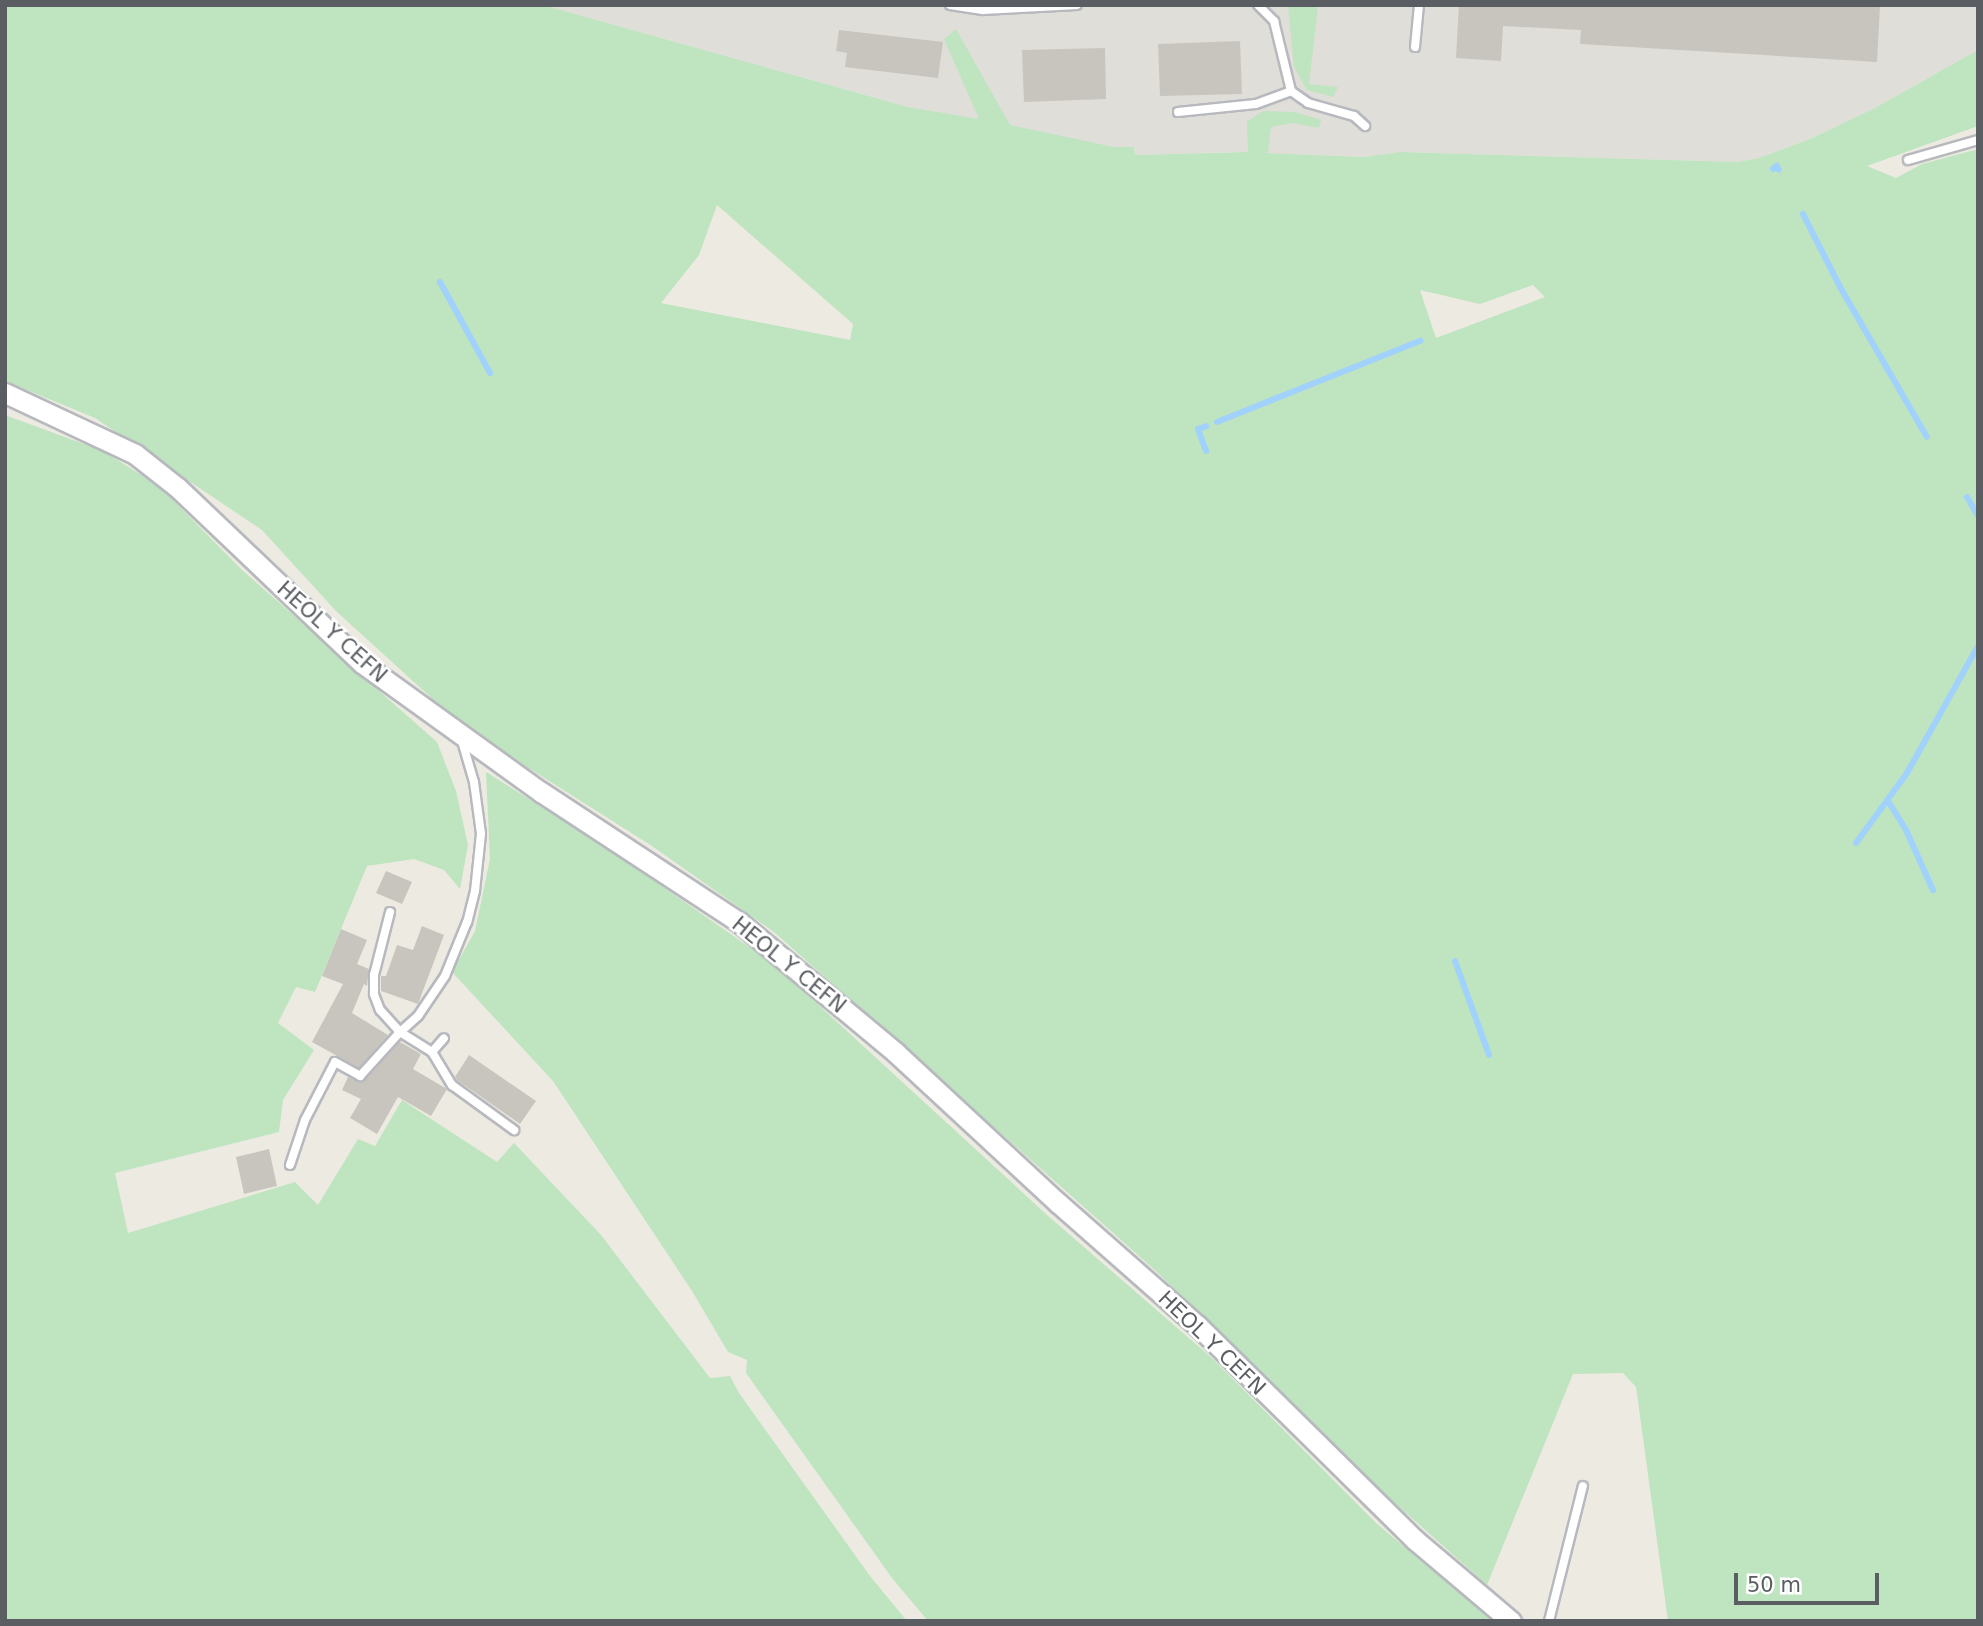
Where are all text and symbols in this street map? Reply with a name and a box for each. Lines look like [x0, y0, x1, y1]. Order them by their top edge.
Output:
street label: HEOL Y CEFN [272, 576, 392, 688]
street label: HEOL Y CEFN [727, 911, 851, 1019]
street label: HEOL Y CEFN [1153, 1286, 1271, 1400]
scale bar [1738, 1560, 1883, 1604]
text: 50 m [1747, 1573, 1801, 1597]

